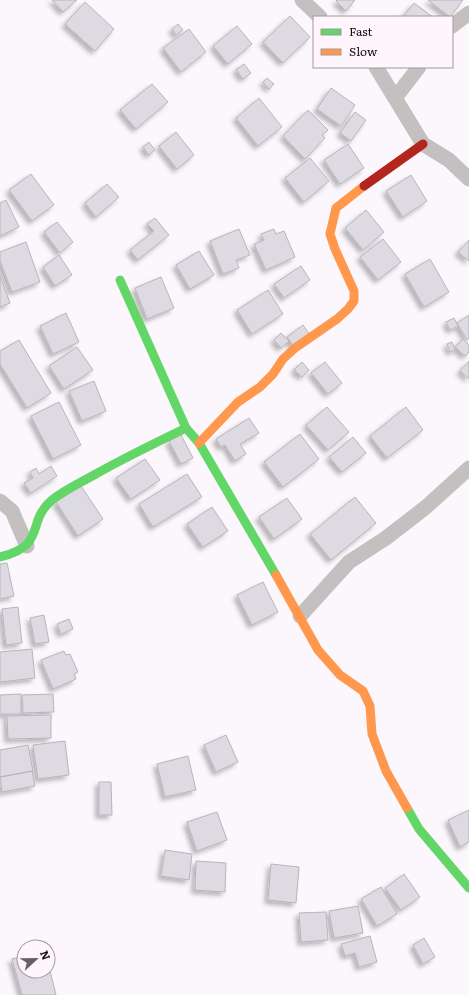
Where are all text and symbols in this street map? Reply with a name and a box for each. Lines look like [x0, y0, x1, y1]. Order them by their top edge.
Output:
legend [313, 16, 453, 68]
text: Fast [349, 22, 373, 40]
text: Slow [349, 42, 378, 60]
north arrow [16, 939, 56, 979]
text: N [37, 948, 55, 962]

